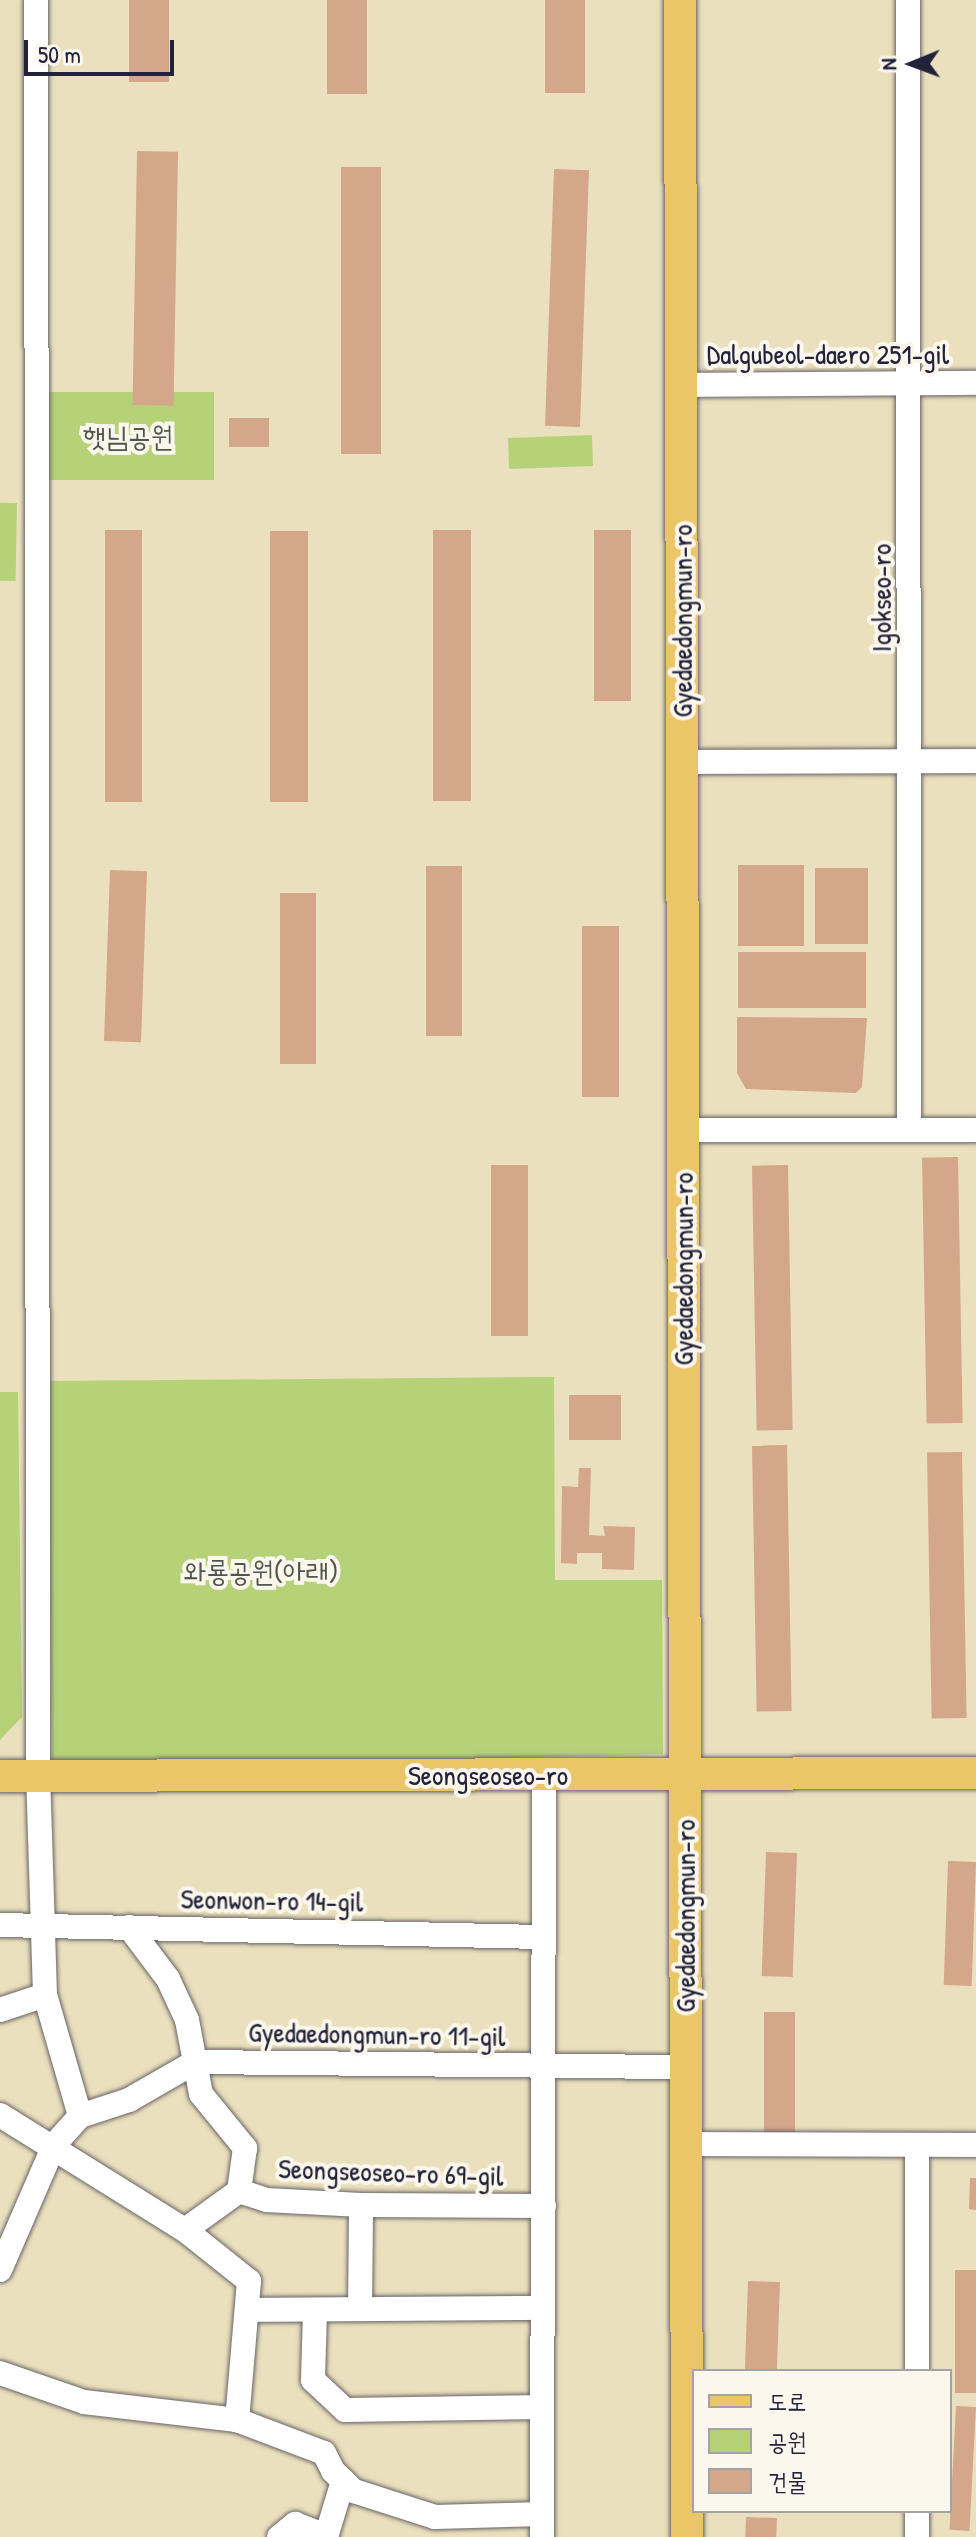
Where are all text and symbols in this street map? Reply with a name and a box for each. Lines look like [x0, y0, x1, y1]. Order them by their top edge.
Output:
scale bar [28, 24, 178, 74]
north arrow [872, 24, 952, 104]
text: 50 m [38, 38, 81, 70]
text: N [873, 58, 903, 71]
street label: Dalgubeol-daero 251-gil [707, 337, 949, 371]
park label: 햇님공원 [83, 419, 173, 453]
street label: Gyedaedongmun-ro [665, 524, 699, 718]
street label: Igokseo-ro [864, 544, 898, 652]
street label: Gyedaedongmun-ro [666, 1172, 700, 1366]
park label: 와룡공원(아래) [184, 1554, 338, 1588]
street label: Seongseoseo-ro [408, 1758, 568, 1792]
street label: Gyedaedongmun-ro [668, 1819, 702, 2013]
street label: Seonwon-ro 14-gil [180, 1882, 364, 1918]
street label: Gyedaedongmun-ro 11-gil [248, 2015, 506, 2053]
street label: Seongseoseo-ro 69-gil [278, 2151, 504, 2193]
legend [692, 2369, 952, 2513]
text: 도로 [768, 2385, 807, 2417]
text: 공원 [768, 2425, 807, 2457]
text: 건물 [768, 2465, 807, 2497]

